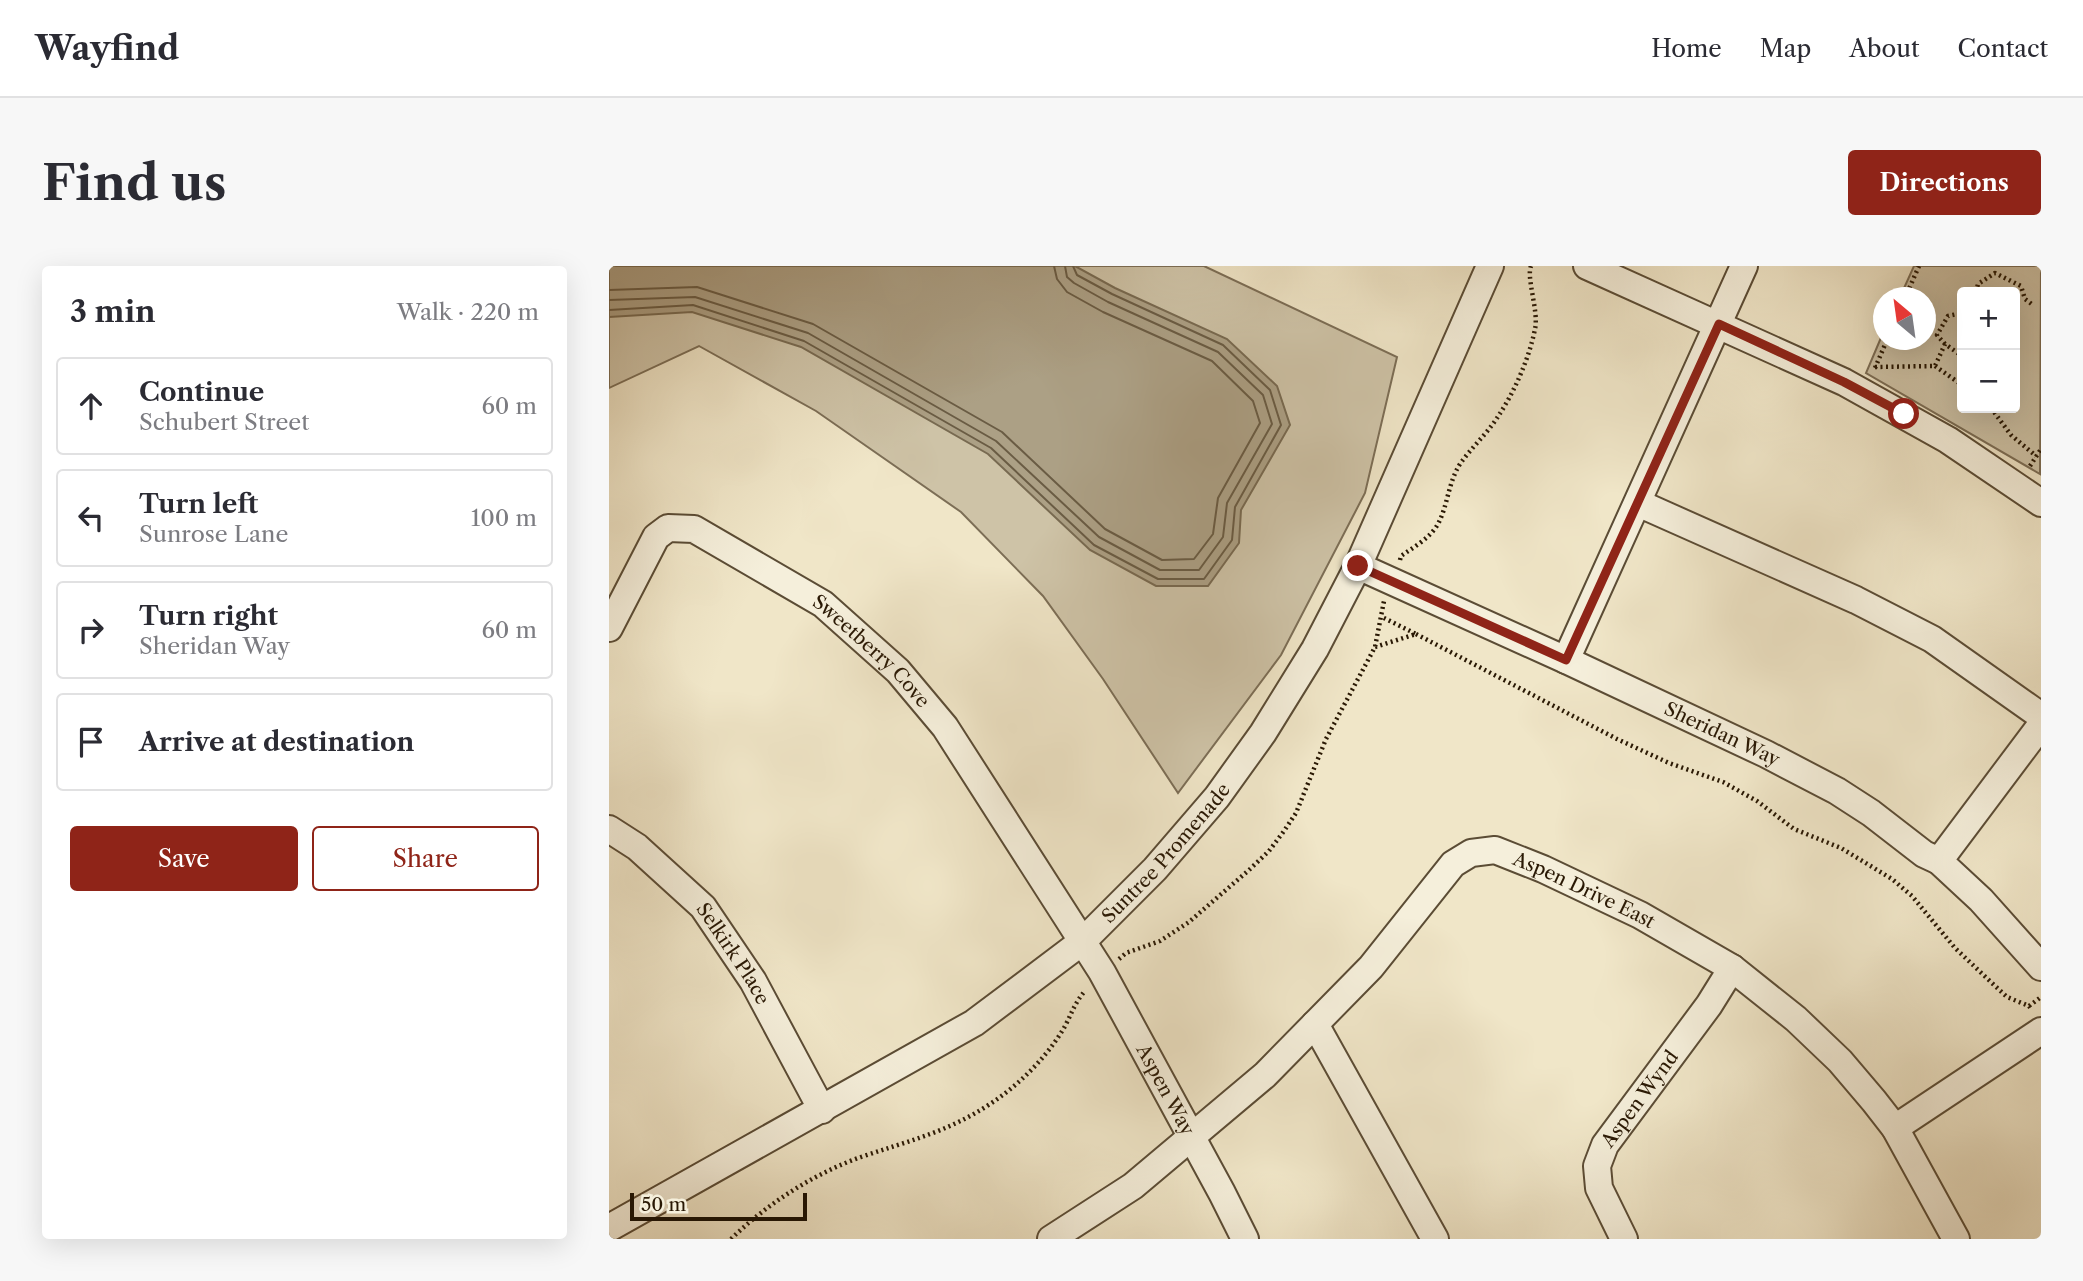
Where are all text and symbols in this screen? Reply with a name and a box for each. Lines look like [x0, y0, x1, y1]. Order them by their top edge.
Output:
text: Wayfind [35, 28, 179, 69]
text: Home [1651, 34, 1722, 63]
text: Map [1760, 34, 1811, 63]
text: About [1849, 34, 1920, 63]
text: Contact [1958, 34, 2048, 63]
button: Directions [1848, 150, 2041, 215]
text: Find us [42, 152, 226, 213]
north arrow [1873, 287, 1936, 350]
map controls [1957, 287, 2020, 413]
button: + [1957, 287, 2020, 350]
text: 3 min [70, 293, 156, 330]
text: Walk · 220 m [397, 298, 539, 326]
button: − [1957, 350, 2020, 413]
text: Continue [139, 376, 264, 408]
icon: ahead [72, 387, 110, 425]
text: 60 m [481, 392, 537, 420]
route start [1888, 398, 1919, 429]
text: Schubert Street [139, 408, 309, 436]
text: Turn left [139, 488, 258, 520]
icon: left [72, 499, 110, 537]
text: 100 m [471, 504, 537, 532]
text: Sunrose Lane [139, 520, 288, 548]
route end [1342, 550, 1373, 581]
street label: Sweetberry Cove [809, 589, 935, 712]
text: Turn right [139, 600, 278, 632]
icon: right [72, 611, 110, 649]
text: 60 m [481, 616, 537, 644]
text: Sheridan Way [139, 632, 290, 660]
street label: Sheridan Way [1661, 697, 1784, 771]
icon: arrive [72, 723, 110, 761]
text: Arrive at destination [139, 726, 414, 758]
street label: Suntree Promenade [1097, 779, 1235, 927]
button: Save [70, 826, 298, 891]
button: Share [312, 826, 539, 891]
street label: Aspen Drive East [1509, 846, 1660, 933]
street label: Selkirk Place [692, 898, 775, 1008]
street label: Aspen Way [1131, 1039, 1200, 1139]
street label: Aspen Wynd [1595, 1045, 1683, 1152]
scale bar [630, 1190, 807, 1222]
text: 50 m [641, 1193, 686, 1216]

